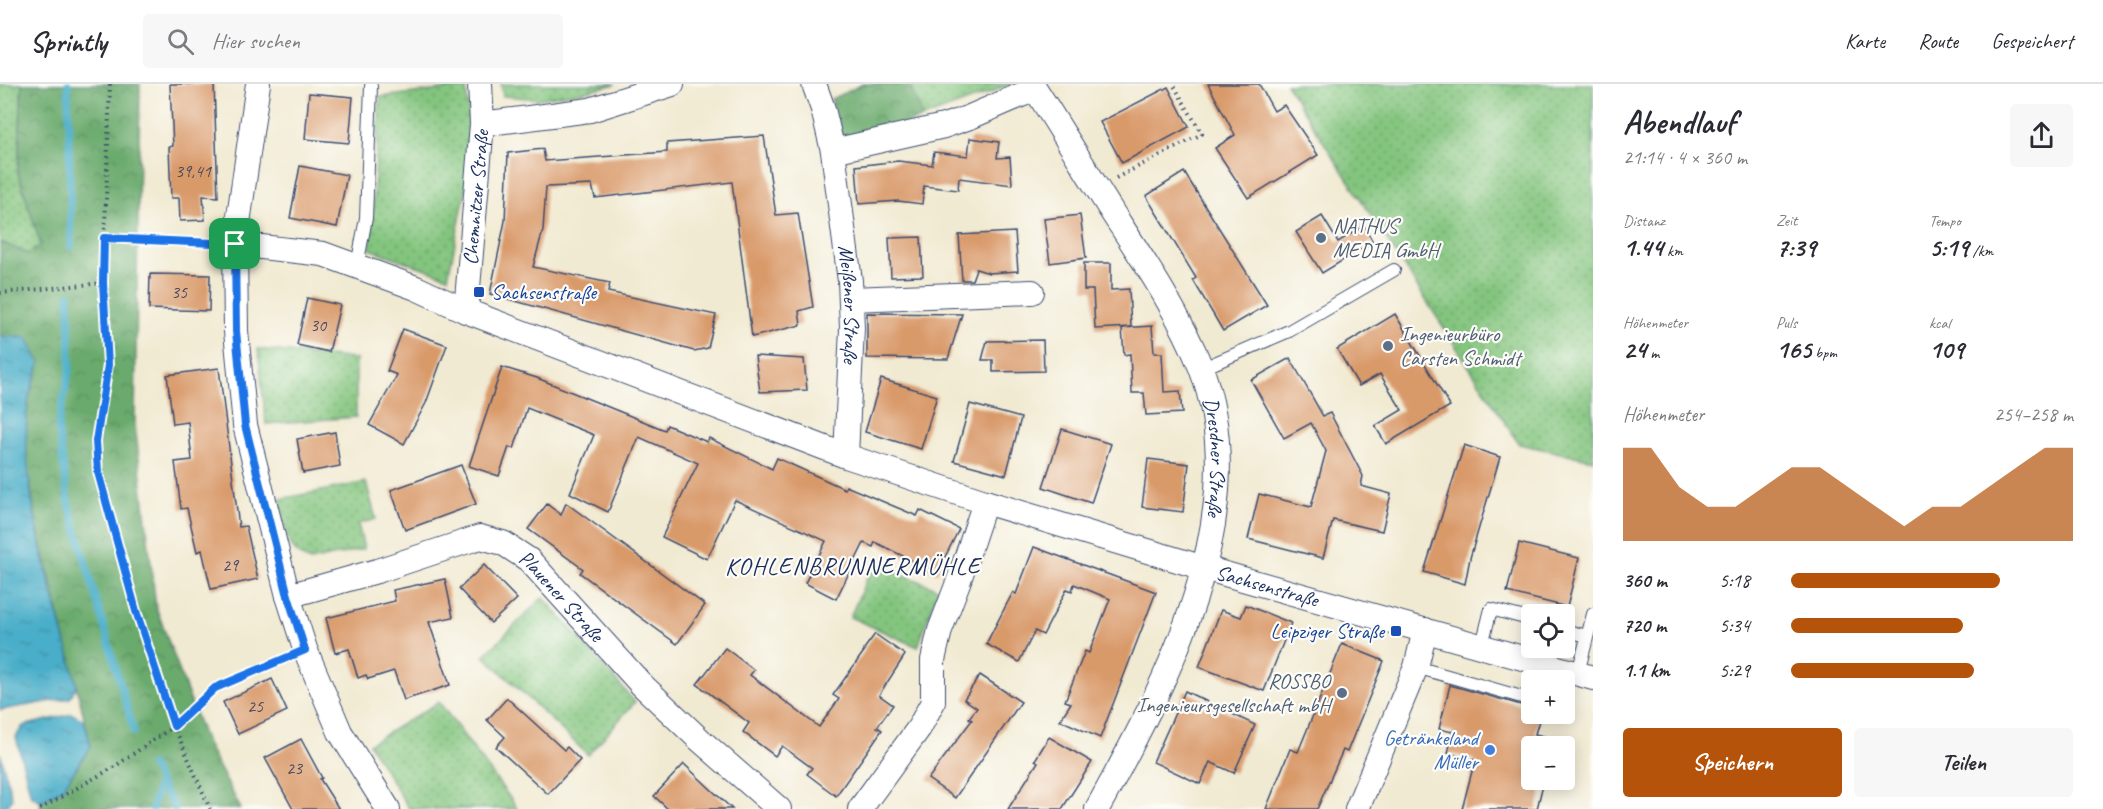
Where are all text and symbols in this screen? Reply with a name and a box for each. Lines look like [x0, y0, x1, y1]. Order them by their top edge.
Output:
search box [143, 14, 563, 68]
text: Sprintly [30, 24, 107, 59]
icon: search [164, 25, 197, 58]
text: Hier suchen [212, 27, 300, 55]
text: Karte [1845, 28, 1885, 54]
text: Route [1918, 28, 1958, 54]
text: Gespeichert [1991, 28, 2073, 54]
text: Abendlauf [1623, 101, 1735, 143]
button: share [2010, 104, 2073, 167]
street label: Chemnitzer Straße [457, 127, 495, 266]
text: 21:14 · 4 × 360 m [1623, 145, 1747, 170]
house number: 39,41 [175, 160, 212, 182]
text: Distanz [1623, 211, 1665, 231]
text: Zeit [1776, 211, 1797, 231]
text: Tempo [1929, 211, 1961, 231]
place label: NATHUS MEDIA GmbH [1333, 213, 1442, 263]
pin [209, 218, 260, 269]
icon: arrive [218, 227, 251, 260]
marker: NATHUS MEDIA GmbH [1314, 231, 1328, 245]
text: 1.44 [1623, 231, 1663, 264]
text: 7:39 [1776, 231, 1816, 264]
text: 5:19 [1929, 231, 1969, 264]
text: km [1663, 241, 1683, 261]
text: /km [1969, 241, 1993, 261]
street label: Meißener Straße [832, 243, 865, 366]
place label: Sachsenstraße [491, 279, 598, 305]
house number: 35 [171, 281, 188, 303]
marker: Sachsenstraße [472, 285, 486, 299]
text: Höhenmeter [1623, 313, 1688, 333]
text: Puls [1776, 313, 1797, 333]
text: kcal [1929, 313, 1950, 333]
house number: 30 [310, 314, 328, 336]
place label: Ingenieurbüro Carsten Schmidt [1400, 321, 1523, 371]
text: 24 [1623, 333, 1646, 366]
text: 165 [1776, 333, 1811, 366]
text: 109 [1929, 333, 1964, 366]
marker: Ingenieurbüro Carsten Schmidt [1381, 339, 1395, 353]
text: m [1646, 343, 1659, 363]
text: bpm [1811, 343, 1837, 363]
street label: Dresdner Straße [1198, 395, 1231, 521]
text: Höhenmeter [1623, 402, 1704, 427]
text: 254–258 m [1994, 402, 2073, 427]
street label: Plauener Straße [514, 544, 611, 649]
district label: KOHLENBRUNNERMÜHLE [725, 551, 983, 581]
house number: 29 [222, 554, 240, 576]
street label: Sachsenstraße [1213, 559, 1323, 613]
text: 360 m [1623, 568, 1667, 593]
text: 5:18 [1719, 568, 1750, 593]
map controls [1521, 604, 1575, 790]
button: locate [1521, 604, 1575, 658]
text: 720 m [1623, 613, 1666, 638]
text: 5:34 [1719, 613, 1750, 638]
place label: Leipziger Straße [1271, 618, 1386, 644]
marker: Leipziger Straße [1389, 624, 1403, 638]
text: 1.1 km [1623, 658, 1670, 683]
text: 5:29 [1719, 658, 1750, 683]
place label: ROSSBO Ingenieursgesellschaft mbH [1137, 668, 1333, 718]
button: + [1521, 670, 1575, 724]
marker: ROSSBO Ingenieursgesellschaft mbH [1335, 686, 1349, 700]
house number: 25 [247, 695, 264, 717]
place label: Getränkeland Müller [1384, 725, 1482, 775]
button: Speichern [1623, 728, 1842, 797]
button: Teilen [1854, 728, 2073, 797]
button: − [1521, 736, 1575, 790]
marker: Getränkeland Müller [1483, 743, 1497, 757]
house number: 23 [286, 757, 304, 779]

